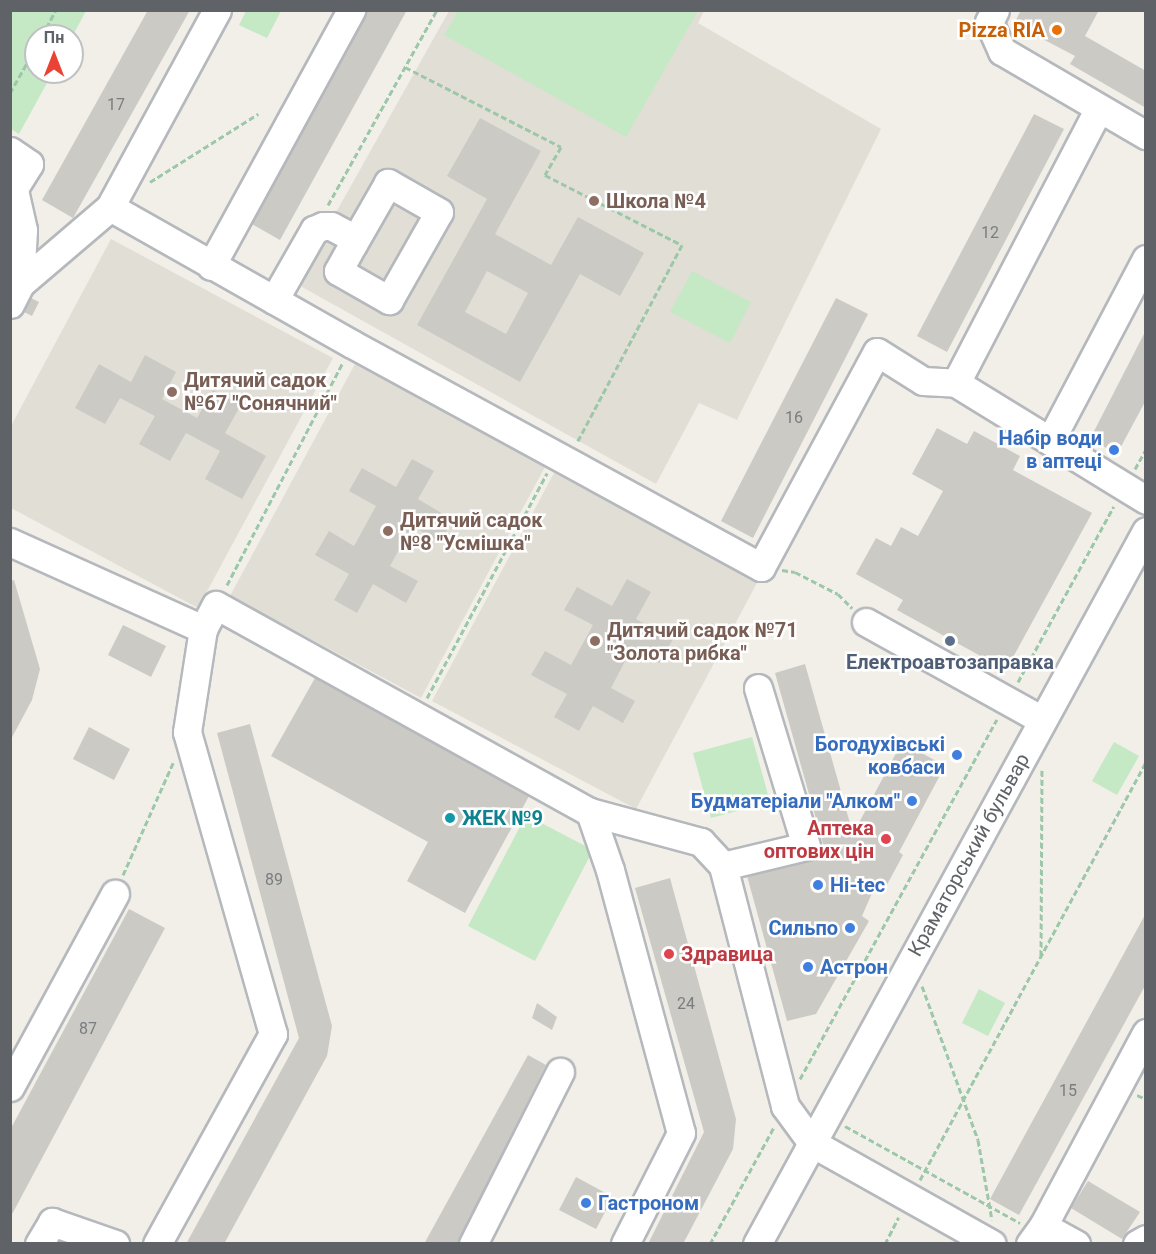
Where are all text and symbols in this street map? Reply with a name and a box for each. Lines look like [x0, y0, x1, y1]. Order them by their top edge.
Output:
place label: Pizza RIA [959, 18, 1045, 42]
marker: Pizza RIA [1050, 23, 1064, 37]
north arrow [24, 24, 84, 84]
text: Пн [44, 28, 64, 47]
house number: 17 [107, 95, 125, 115]
place label: Школа №4 [606, 189, 706, 213]
marker: Школа №4 [587, 194, 601, 208]
house number: 12 [981, 223, 999, 243]
place label: Дитячий садок №67 "Сонячний" [184, 368, 337, 415]
marker: Дитячий садок №67 "Сонячний" [165, 385, 179, 399]
house number: 16 [785, 408, 803, 428]
place label: Набір води в аптеці [999, 426, 1102, 473]
marker: Набір води в аптеці [1107, 443, 1121, 457]
place label: Дитячий садок №8 "Усмішка" [400, 508, 543, 555]
marker: Дитячий садок №8 "Усмішка" [381, 524, 395, 538]
place label: Дитячий садок №71 "Золота рибка" [607, 618, 798, 665]
marker: Дитячий садок №71 "Золота рибка" [588, 634, 602, 648]
marker: Електроавтозаправка [943, 634, 957, 648]
place label: Електроавтозаправка [846, 650, 1054, 674]
place label: Богодухівські ковбаси [815, 732, 945, 779]
marker: Богодухівські ковбаси [950, 748, 964, 762]
street label: Краматорський бульвар [903, 749, 1035, 961]
place label: Будматеріали "Алком" [691, 789, 900, 813]
marker: Будматеріали "Алком" [905, 794, 919, 808]
place label: ЖЕК №9 [462, 806, 543, 830]
marker: ЖЕК №9 [443, 811, 457, 825]
place label: Аптека оптових цін [764, 816, 874, 863]
marker: Аптека оптових цін [879, 832, 893, 846]
house number: 89 [265, 870, 283, 890]
place label: Hi-tec [830, 873, 885, 897]
marker: Hi-tec [811, 878, 825, 892]
place label: Сильпо [768, 916, 838, 940]
marker: Сильпо [843, 921, 857, 935]
place label: Здравица [681, 942, 773, 966]
marker: Здравица [662, 947, 676, 961]
place label: Астрон [820, 955, 888, 979]
marker: Астрон [801, 960, 815, 974]
house number: 24 [677, 994, 695, 1014]
house number: 87 [79, 1019, 97, 1039]
house number: 15 [1059, 1081, 1077, 1101]
place label: Гастроном [598, 1191, 699, 1215]
marker: Гастроном [579, 1196, 593, 1210]

